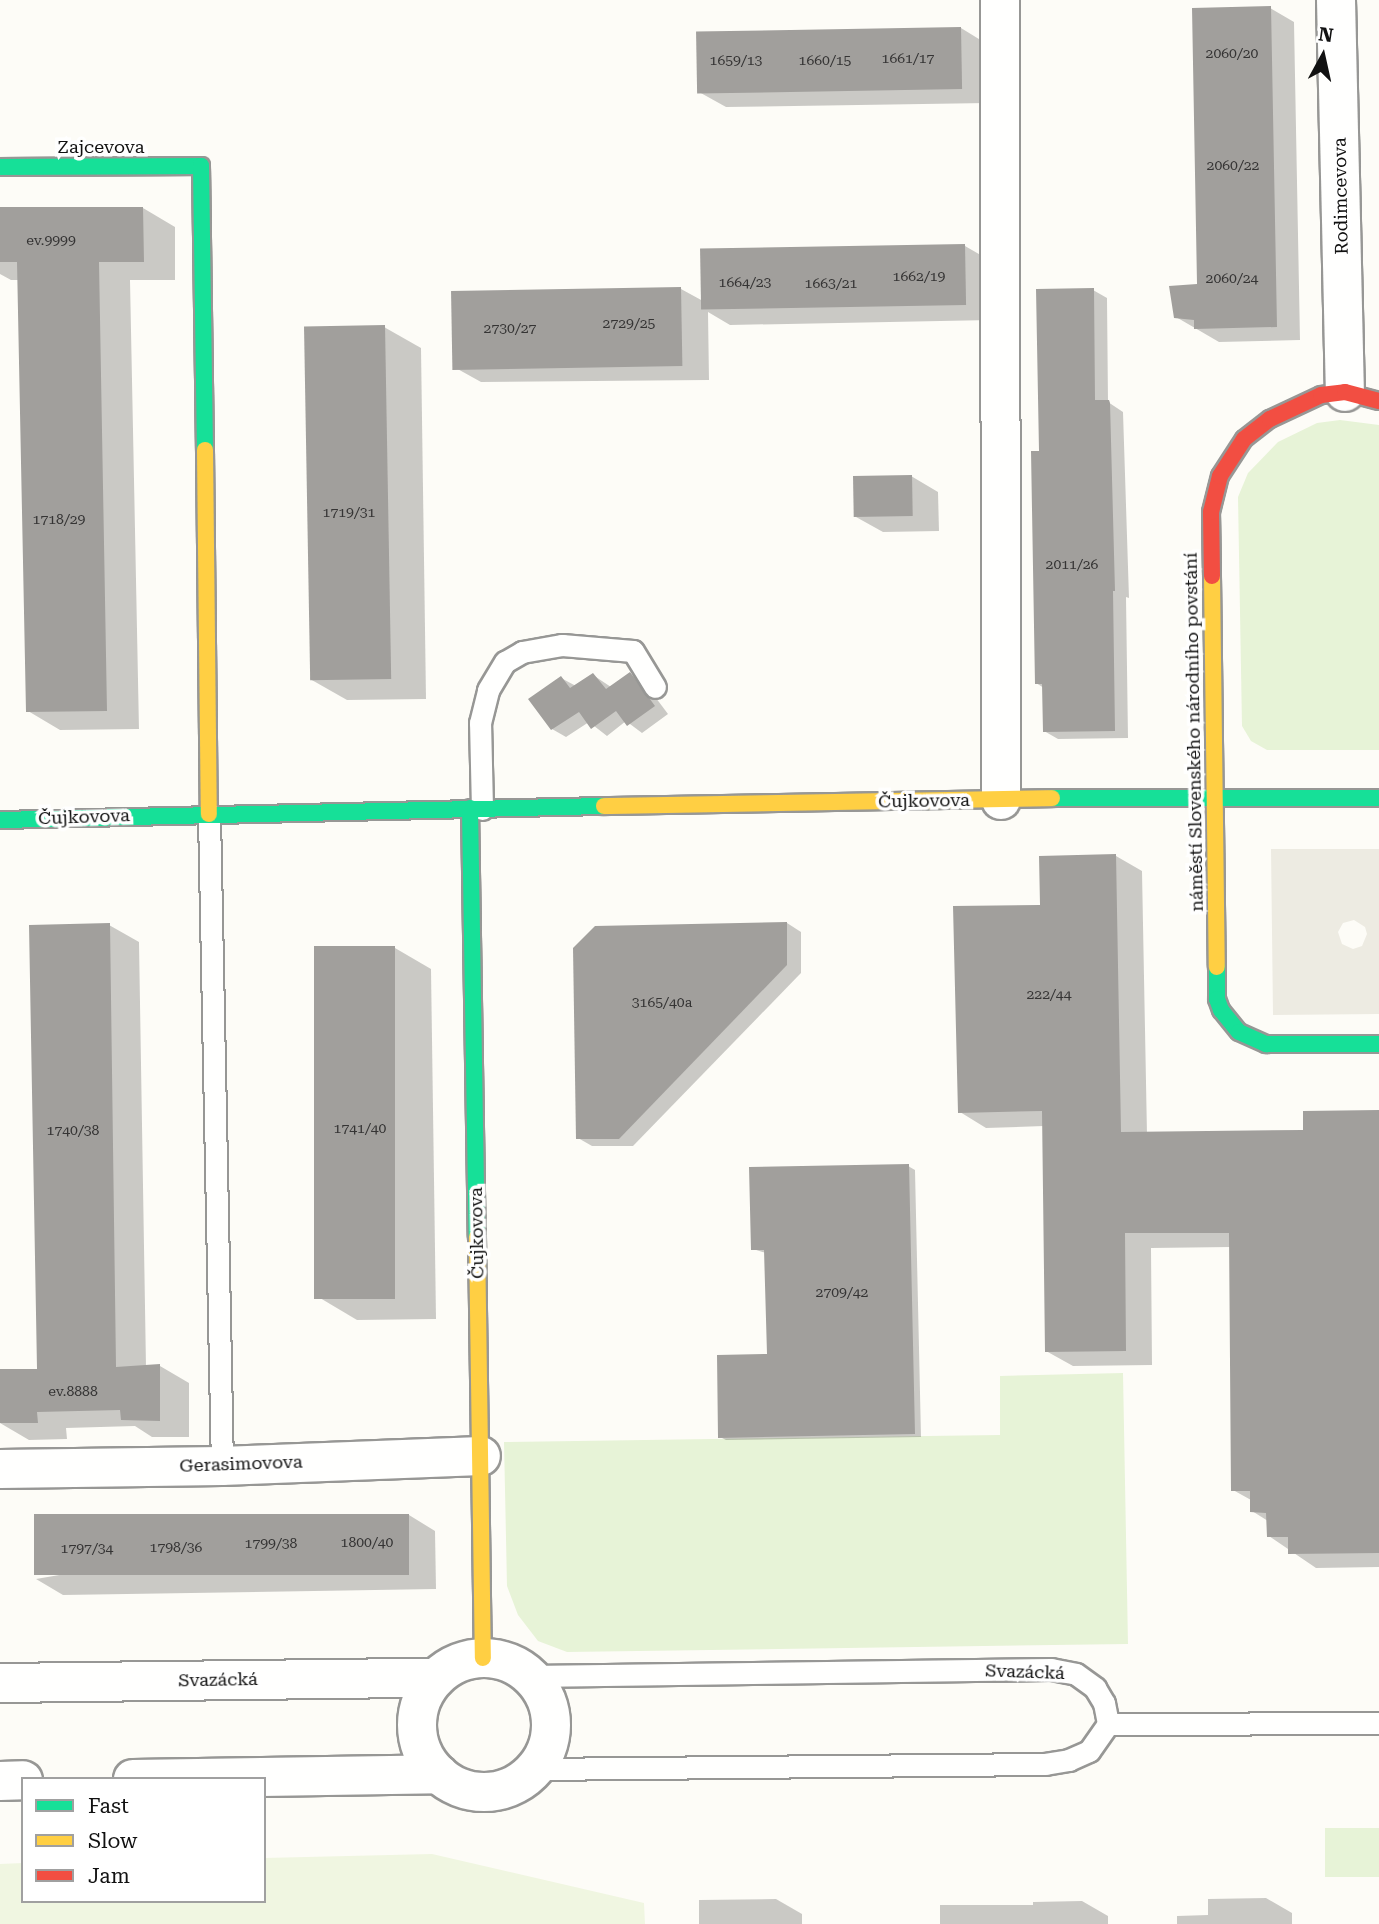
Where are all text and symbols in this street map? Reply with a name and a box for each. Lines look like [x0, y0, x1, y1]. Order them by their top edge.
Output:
north arrow [1288, 21, 1358, 91]
text: N [1317, 22, 1335, 47]
house number: 2060/20 [1206, 45, 1258, 61]
house number: 1661/17 [882, 50, 934, 66]
house number: 1659/13 [710, 52, 762, 68]
house number: 1660/15 [799, 52, 851, 68]
street label: Zajcevova [58, 136, 144, 158]
street label: Rodimcevova [1329, 137, 1353, 255]
house number: 2060/22 [1207, 157, 1259, 173]
house number: ev.9999 [26, 232, 76, 248]
house number: 1662/19 [893, 268, 945, 284]
house number: 2060/24 [1206, 270, 1258, 286]
house number: 1664/23 [719, 274, 771, 290]
house number: 1663/21 [805, 275, 857, 291]
house number: 2729/25 [603, 315, 655, 331]
house number: 2730/27 [484, 320, 536, 336]
house number: 1719/31 [323, 504, 375, 520]
house number: 1718/29 [33, 511, 85, 527]
street label: náměstí Slovenského národního povstání [1180, 552, 1208, 912]
house number: 2011/26 [1046, 556, 1098, 572]
street label: Čujkovova [878, 789, 970, 813]
street label: Čujkovova [38, 805, 130, 829]
house number: 222/44 [1026, 986, 1072, 1002]
house number: 3165/40a [632, 994, 692, 1010]
house number: 1741/40 [334, 1120, 386, 1136]
house number: 1740/38 [47, 1122, 99, 1138]
street label: Čujkovova [465, 1187, 489, 1279]
house number: 2709/42 [816, 1284, 868, 1300]
house number: ev.8888 [48, 1383, 98, 1399]
street label: Gerasimovova [179, 1451, 303, 1477]
house number: 1800/40 [341, 1534, 393, 1550]
house number: 1799/38 [245, 1535, 297, 1551]
house number: 1798/36 [150, 1539, 202, 1555]
house number: 1797/34 [61, 1540, 113, 1556]
street label: Svazácká [985, 1660, 1065, 1684]
street label: Svazácká [178, 1669, 258, 1691]
legend [21, 1777, 266, 1903]
text: Fast [88, 1794, 129, 1818]
text: Slow [88, 1829, 137, 1853]
text: Jam [88, 1864, 130, 1888]

